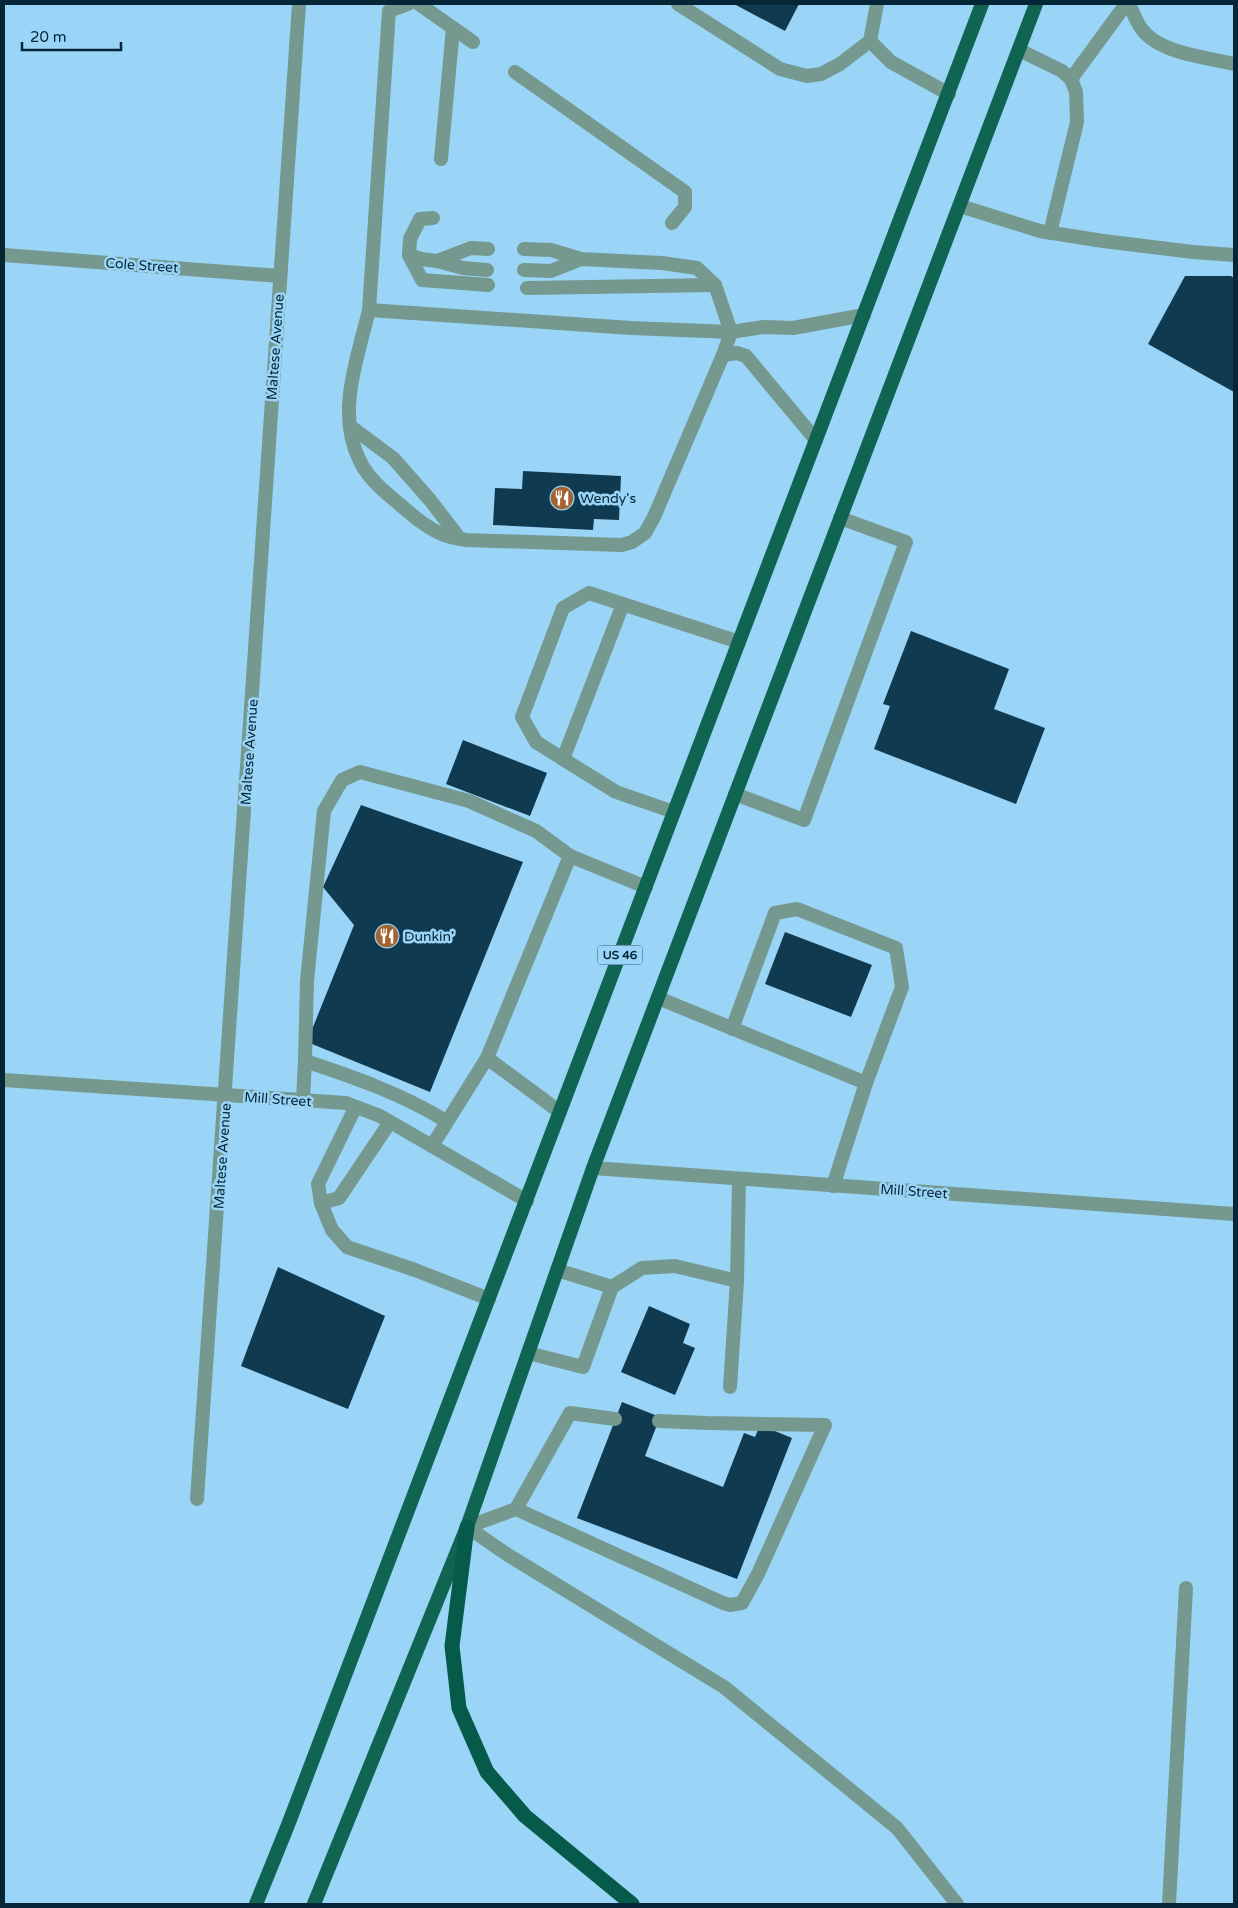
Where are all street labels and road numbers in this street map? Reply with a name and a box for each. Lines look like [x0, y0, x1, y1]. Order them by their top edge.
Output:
street label: Cole Street [105, 254, 180, 277]
street label: Maltese Avenue [263, 293, 288, 401]
street label: Maltese Avenue [237, 698, 262, 806]
road number: US 46 [598, 946, 642, 964]
street label: Mill Street [244, 1089, 313, 1110]
street label: Maltese Avenue [210, 1102, 235, 1210]
street label: Mill Street [880, 1181, 949, 1202]

